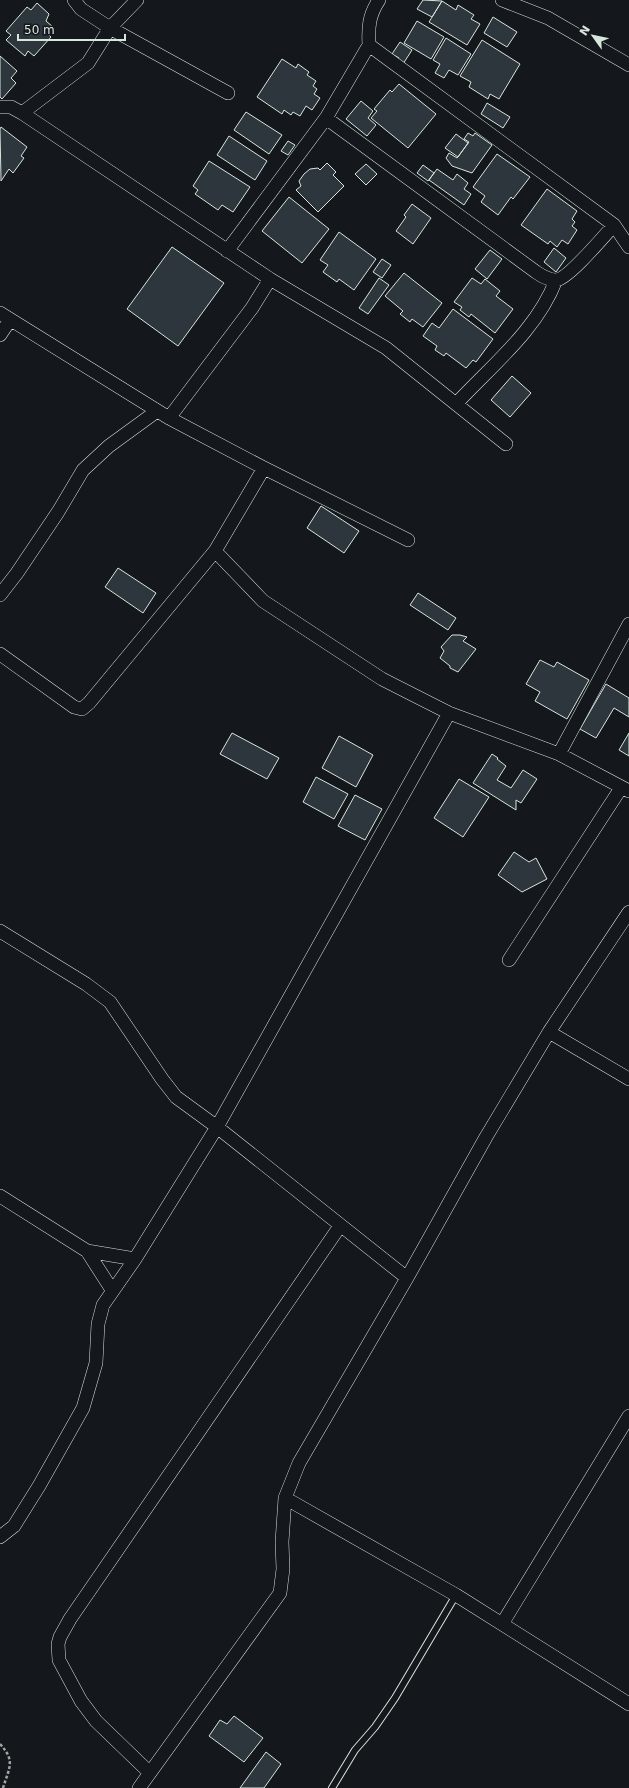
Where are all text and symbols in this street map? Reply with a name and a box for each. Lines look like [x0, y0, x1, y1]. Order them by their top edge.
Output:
scale bar [18, 16, 125, 42]
north arrow [573, 16, 613, 56]
text: 50 m [24, 23, 55, 37]
text: N [577, 23, 593, 38]

